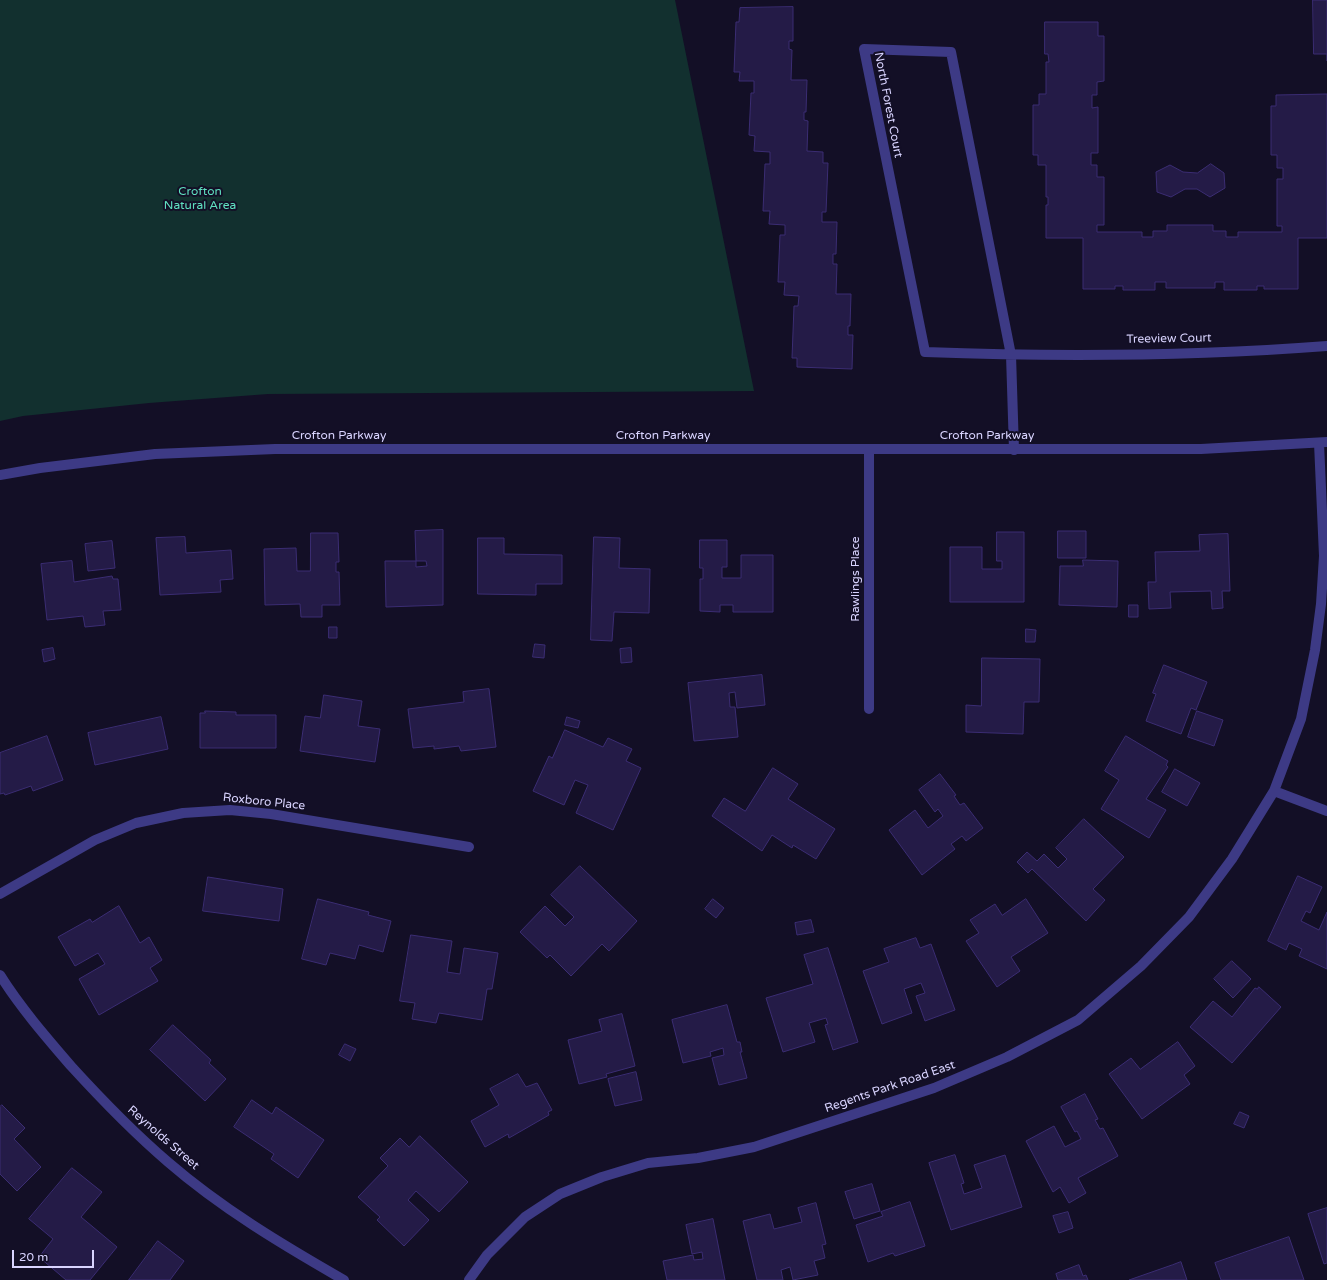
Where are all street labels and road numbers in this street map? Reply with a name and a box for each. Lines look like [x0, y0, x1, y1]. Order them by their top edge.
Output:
street label: North Forest Court [871, 51, 905, 159]
street label: Treeview Court [1126, 331, 1212, 347]
street label: Crofton Parkway [292, 429, 386, 443]
street label: Crofton Parkway [616, 429, 710, 443]
street label: Crofton Parkway [940, 429, 1034, 443]
street label: Rawlings Place [849, 536, 863, 622]
street label: Roxboro Place [222, 791, 306, 813]
street label: Regents Park Road East [823, 1058, 957, 1116]
street label: Reynolds Street [124, 1103, 202, 1173]

